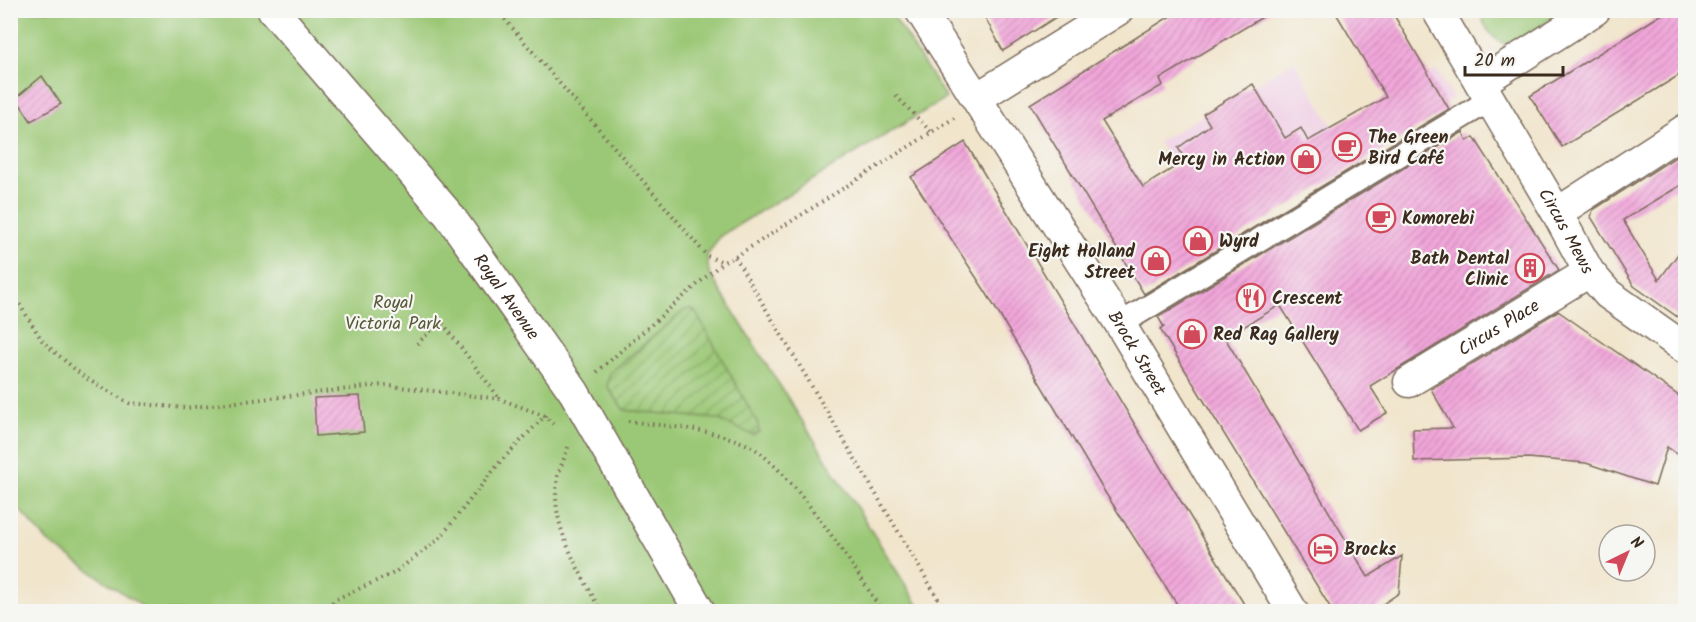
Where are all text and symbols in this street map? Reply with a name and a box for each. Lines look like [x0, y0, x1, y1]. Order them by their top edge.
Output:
scale bar [1465, 39, 1562, 77]
text: 20 m [1474, 47, 1515, 76]
place label: The Green Bird Café [1368, 124, 1448, 174]
cafe icon: The Green Bird Café [1331, 131, 1363, 163]
shop icon: Mercy in Action [1290, 143, 1322, 175]
place label: Mercy in Action [1158, 146, 1285, 175]
street label: Circus Mews [1529, 183, 1601, 280]
cafe icon: Komorebi [1365, 202, 1397, 234]
place label: Komorebi [1402, 205, 1474, 234]
shop icon: Wyrd [1182, 225, 1214, 257]
place label: Wyrd [1219, 228, 1259, 257]
place label: Eight Holland Street [1028, 238, 1136, 288]
shop icon: Eight Holland Street [1140, 245, 1172, 277]
place label: Bath Dental Clinic [1411, 245, 1509, 295]
street label: Royal Avenue [465, 248, 546, 347]
building icon: Bath Dental Clinic [1514, 252, 1546, 284]
restaurant icon: Crescent [1235, 282, 1267, 314]
place label: Crescent [1272, 285, 1343, 314]
park label: Royal Victoria Park [345, 289, 441, 339]
street label: Circus Place [1453, 292, 1546, 365]
street label: Brock Street [1099, 305, 1173, 403]
shop icon: Red Rag Gallery [1176, 318, 1208, 350]
place label: Red Rag Gallery [1213, 321, 1340, 350]
north arrow [1597, 523, 1657, 583]
text: N [1624, 531, 1648, 556]
hotel icon: Brocks [1307, 533, 1339, 565]
place label: Brocks [1344, 536, 1397, 565]

